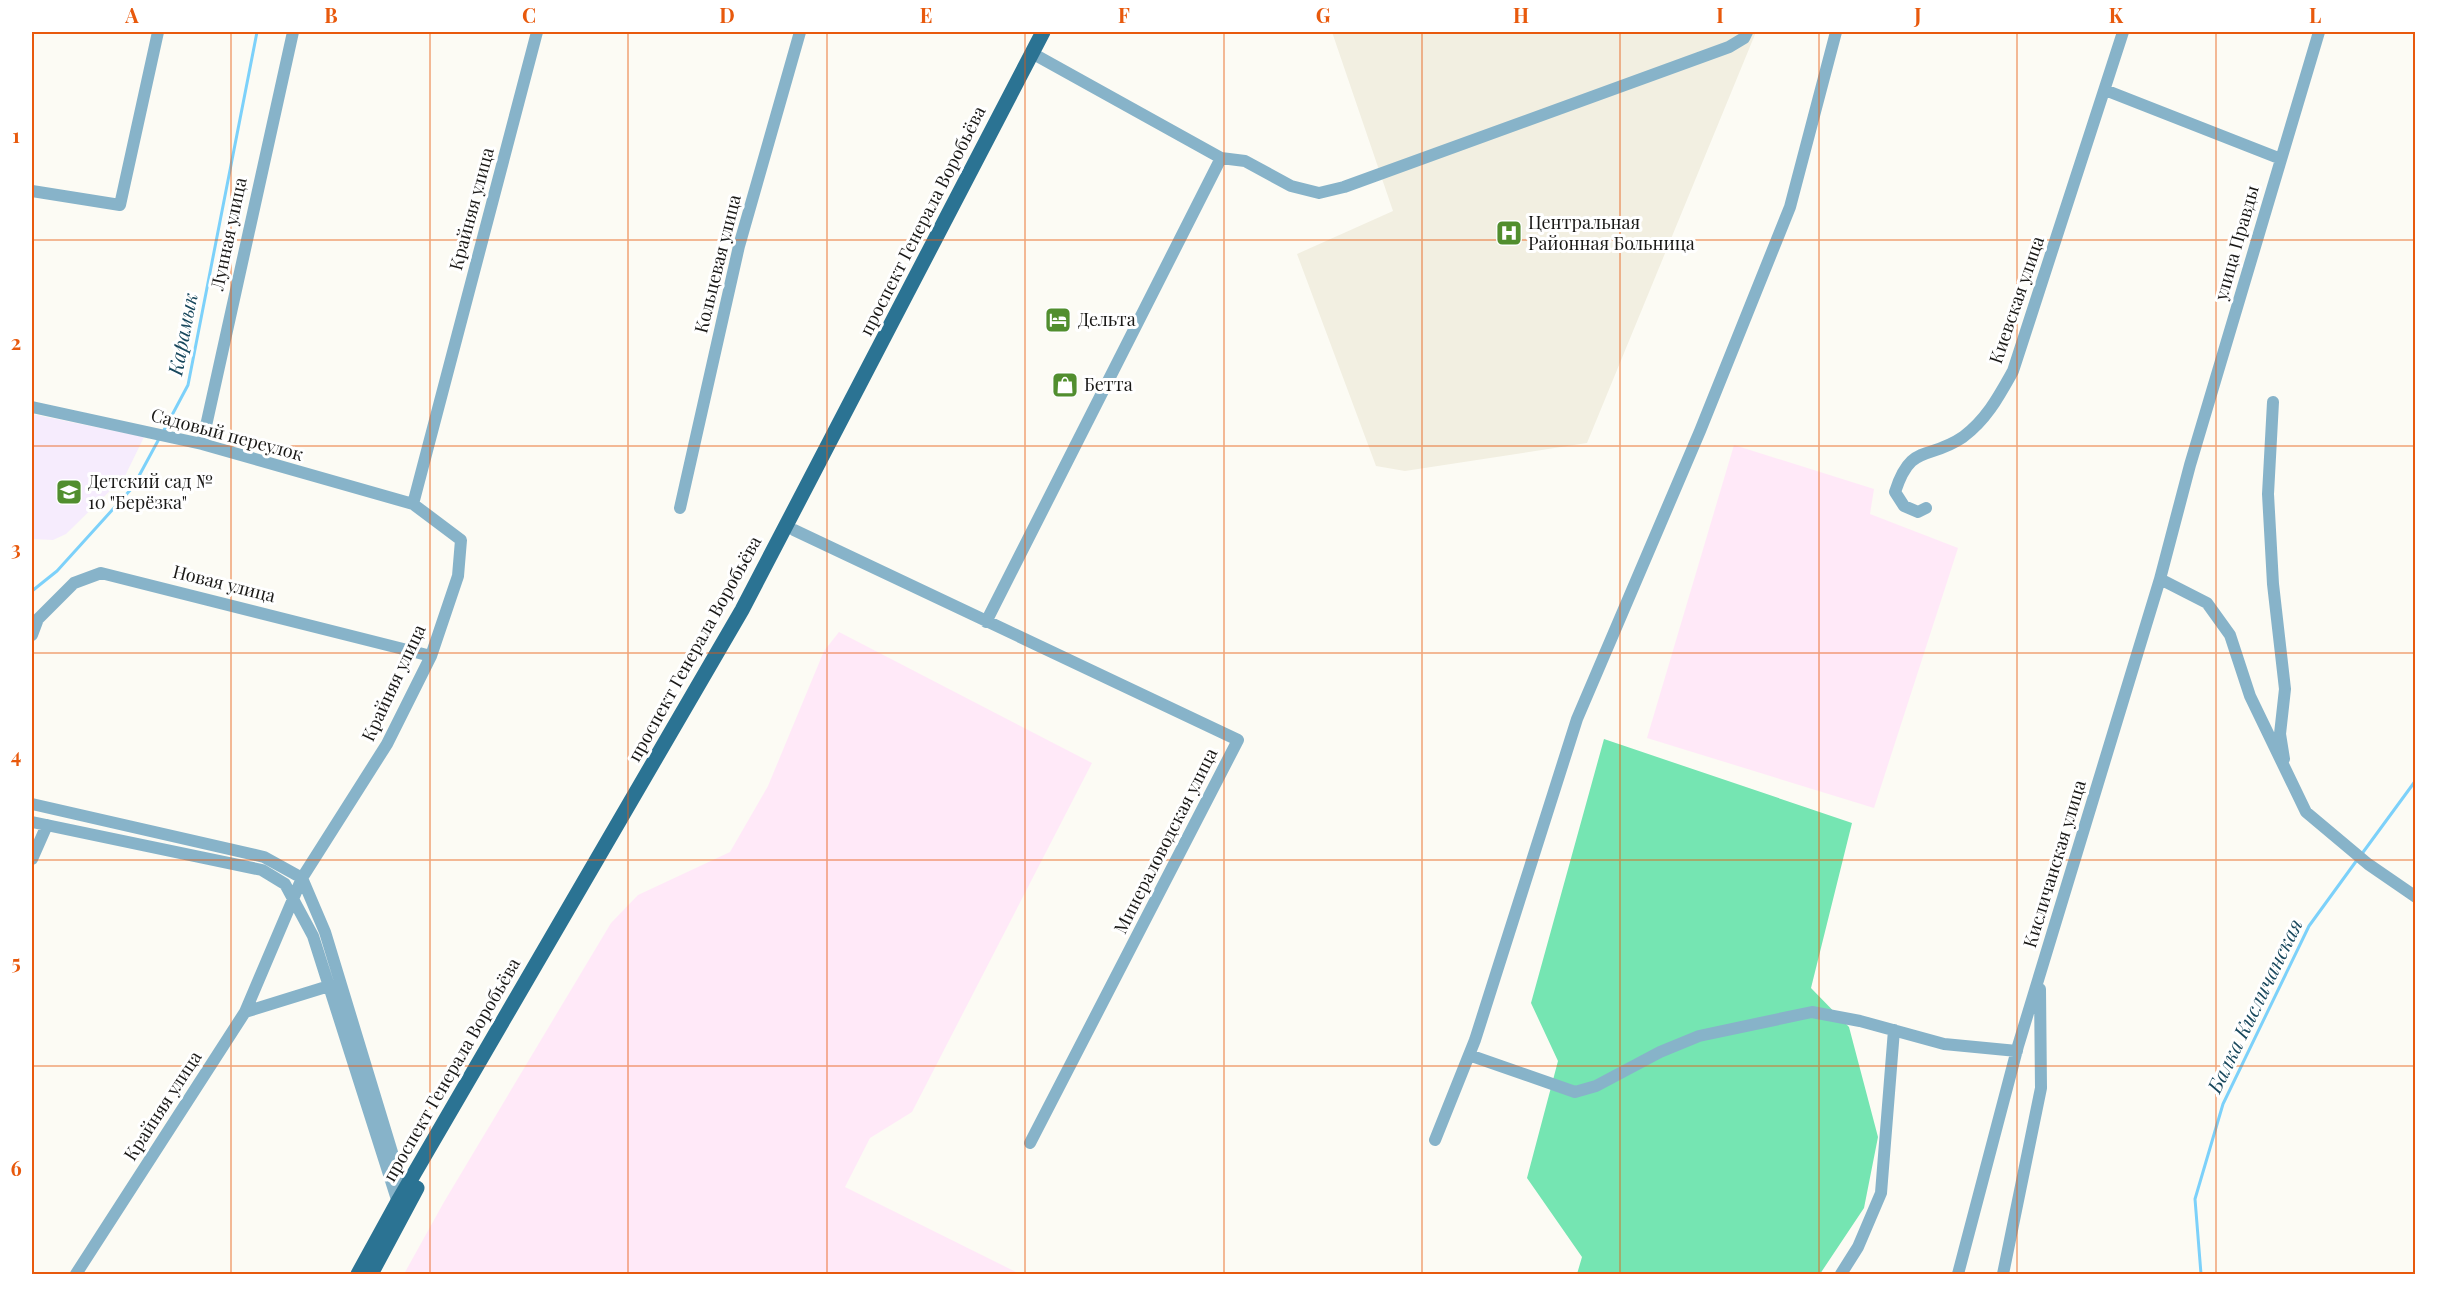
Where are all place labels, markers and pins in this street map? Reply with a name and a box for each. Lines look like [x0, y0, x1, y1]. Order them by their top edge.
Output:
place label: Центральная Районная Больница [1528, 210, 1695, 255]
hospital icon: Центральная Районная Больница [1494, 218, 1524, 248]
hotel icon: Дельта [1043, 305, 1073, 335]
place label: Дельта [1078, 307, 1136, 331]
shop icon: Бетта [1050, 370, 1080, 400]
place label: Бетта [1084, 372, 1133, 396]
place label: Детский сад № 10 "Берёзка" [88, 469, 213, 514]
school or university icon: Детский сад № 10 "Берёзка" [54, 477, 84, 507]

